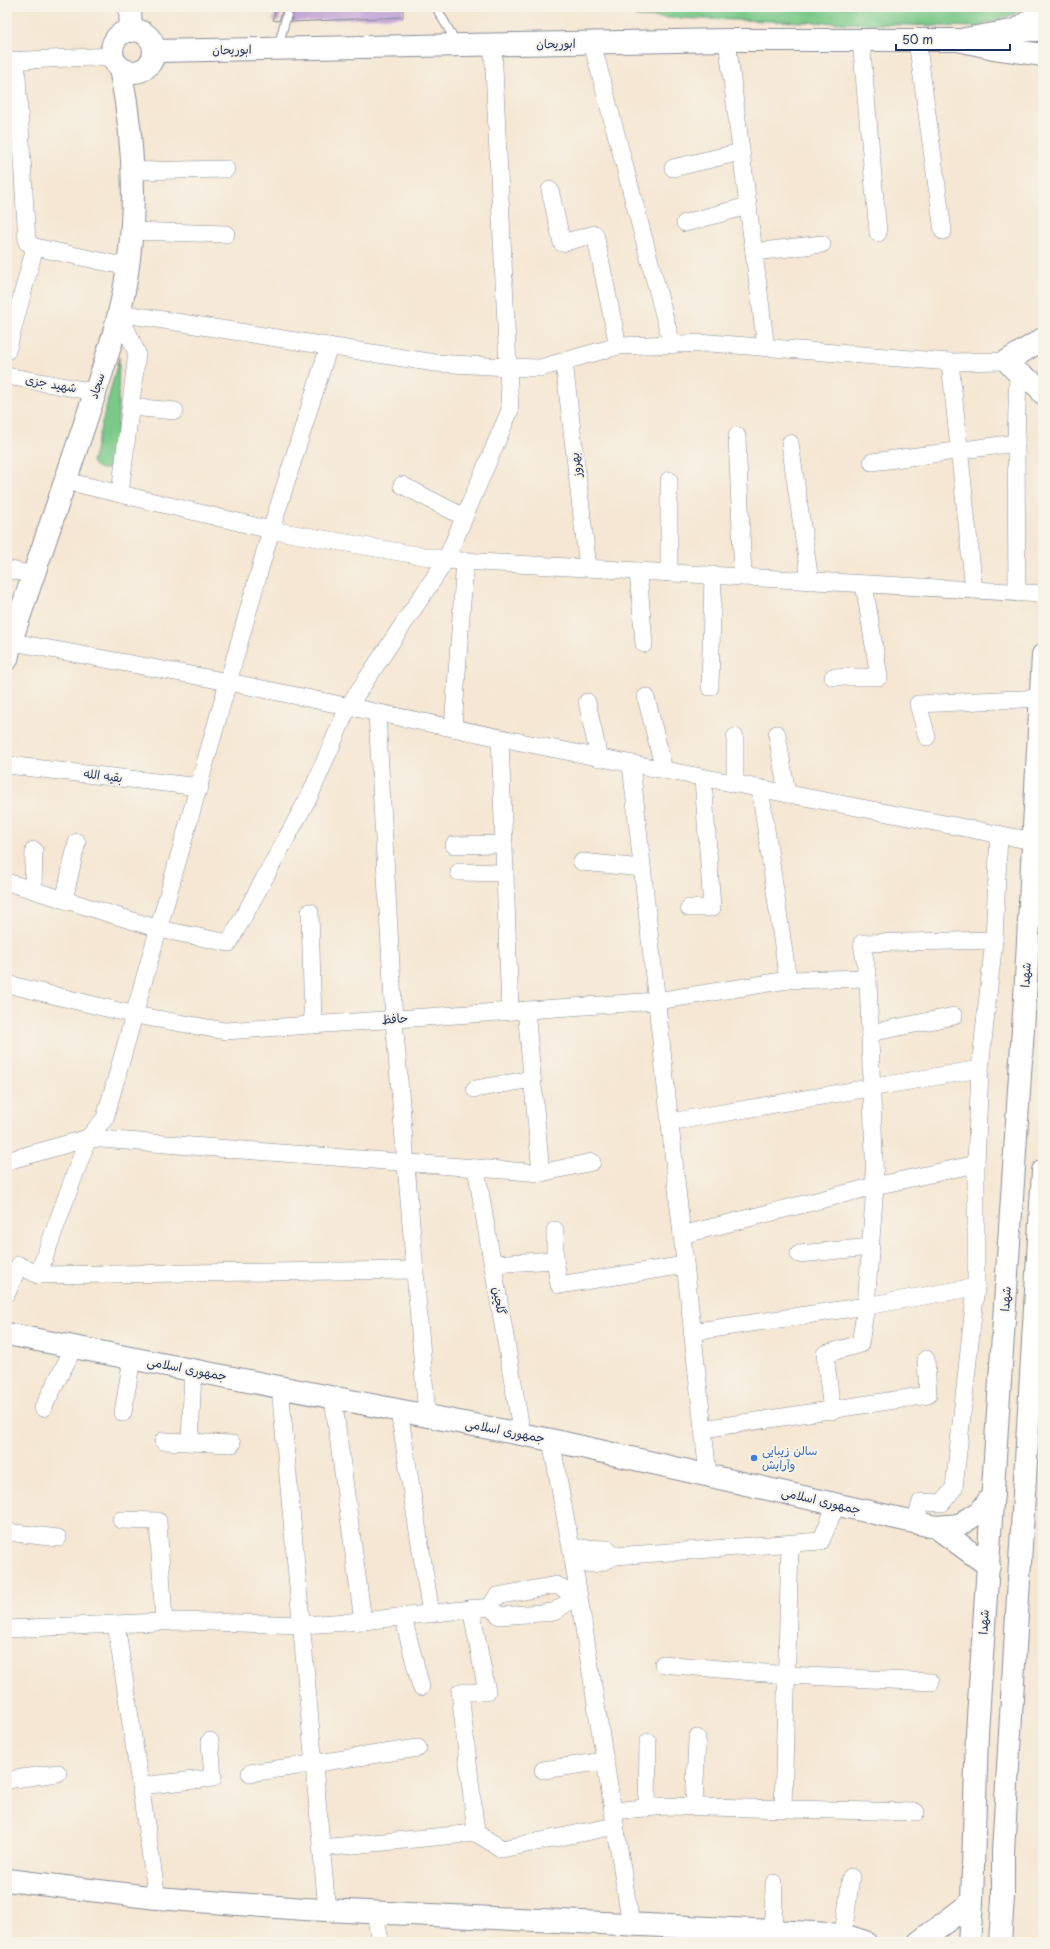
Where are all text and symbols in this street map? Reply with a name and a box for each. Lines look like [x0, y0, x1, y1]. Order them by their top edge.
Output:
scale bar [896, 26, 1010, 52]
text: 50 m [902, 30, 933, 48]
street label: ابوریحان [536, 34, 576, 52]
street label: ابوریحان [212, 40, 252, 58]
street label: شهید جزی [24, 370, 78, 396]
street label: سجاد [84, 371, 108, 401]
street label: بهروز [565, 452, 586, 480]
street label: بقیه الله [83, 764, 124, 786]
street label: شهدا [1015, 962, 1035, 988]
street label: حافظ [381, 1008, 409, 1028]
street label: گلچین [489, 1285, 511, 1316]
street label: شهدا [995, 1286, 1015, 1312]
street label: جمهوری اسلامی [146, 1351, 229, 1385]
street label: جمهوری اسلامی [464, 1413, 547, 1447]
place label: سالن زیبایی وآرایش [762, 1441, 817, 1473]
marker: سالن زیبایی وآرایش [749, 1453, 759, 1463]
street label: جمهوری اسلامی [780, 1482, 863, 1518]
street label: شهدا [973, 1609, 993, 1635]

